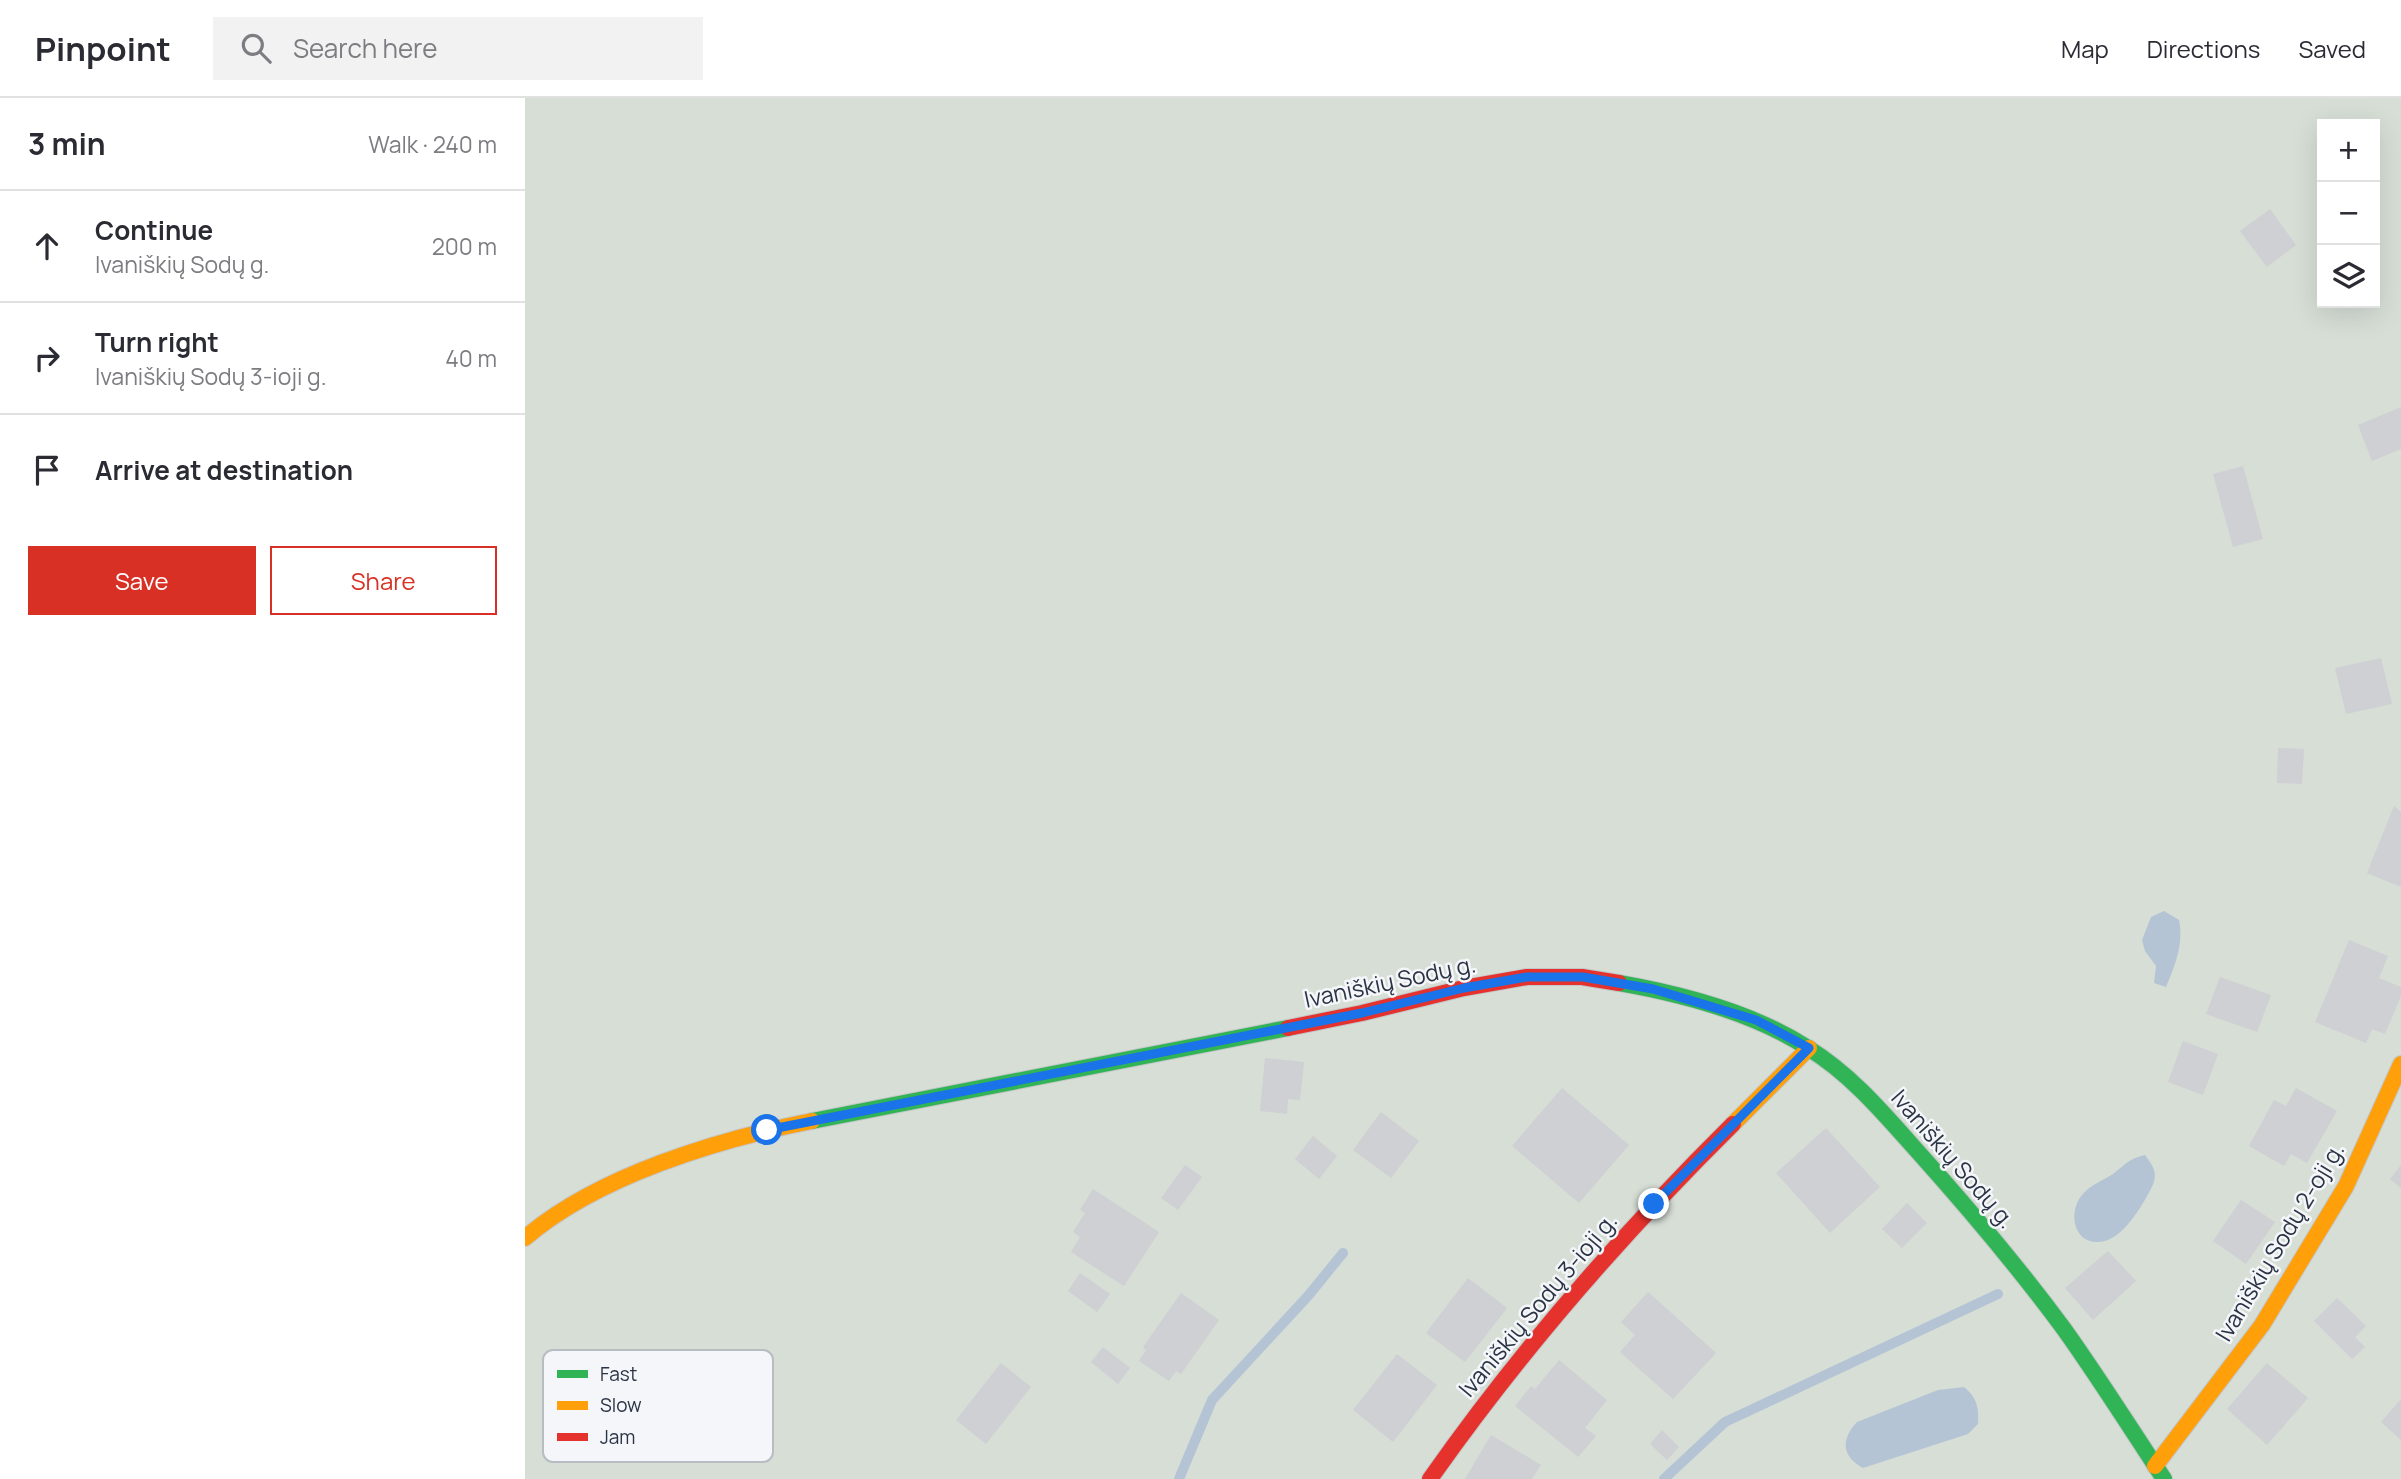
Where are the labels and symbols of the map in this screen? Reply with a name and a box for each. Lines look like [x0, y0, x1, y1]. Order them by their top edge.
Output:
street label: Ivaniškių Sodų g. [1301, 947, 1478, 1015]
street label: Ivaniškių Sodų g. [1884, 1082, 2023, 1235]
route start [751, 1114, 782, 1145]
street label: Ivaniškių Sodų 2-oji g. [2207, 1136, 2351, 1347]
route end [1638, 1188, 1669, 1219]
street label: Ivaniškių Sodų 3-ioji g. [1451, 1205, 1624, 1403]
legend [543, 1350, 773, 1462]
text: Fast [600, 1361, 637, 1387]
text: Slow [600, 1392, 642, 1418]
text: Jam [600, 1424, 635, 1450]

